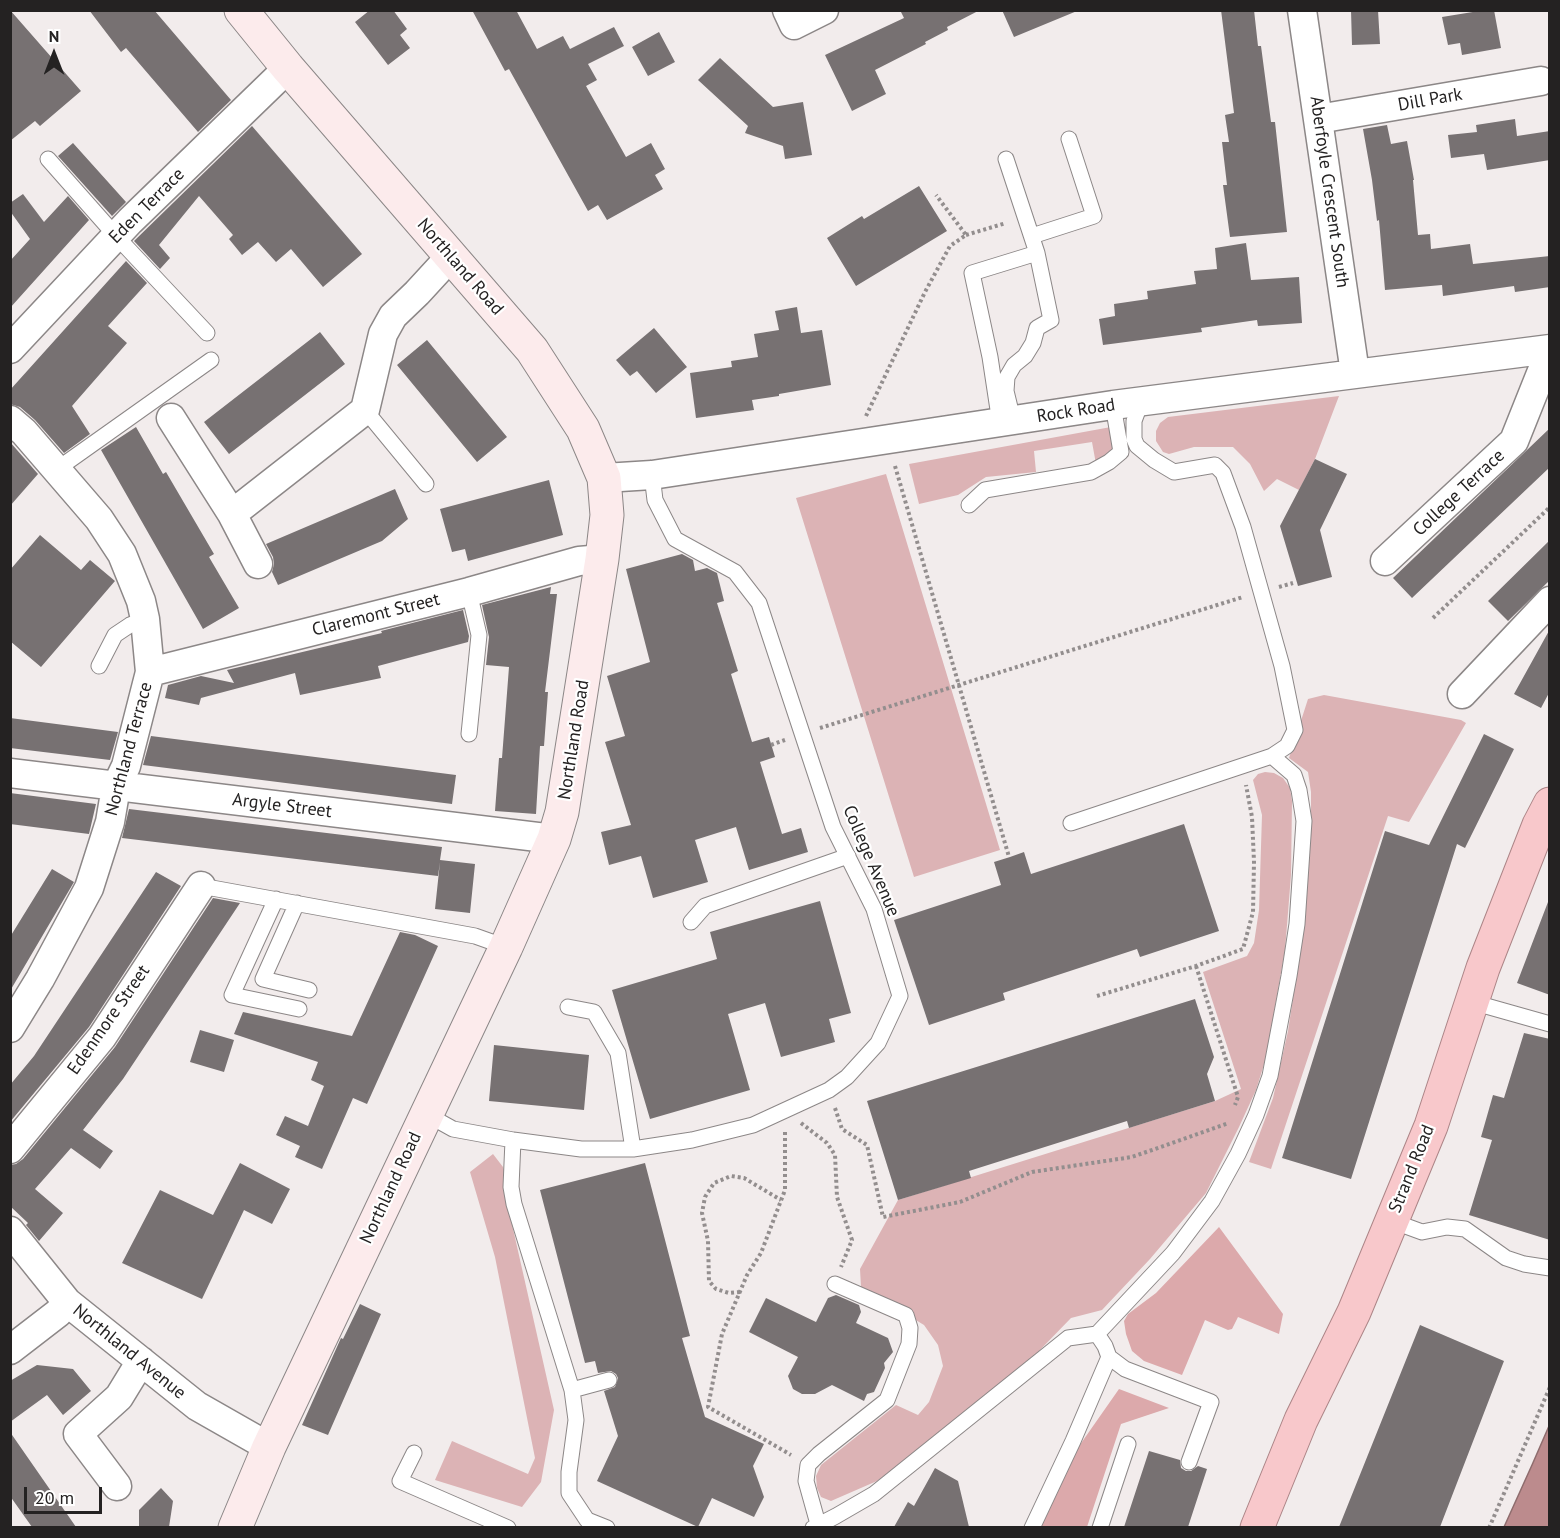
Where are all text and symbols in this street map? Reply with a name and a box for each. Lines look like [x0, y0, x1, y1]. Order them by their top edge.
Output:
north arrow [24, 24, 84, 84]
text: N [49, 26, 59, 46]
street label: Dill Park [1396, 84, 1464, 116]
street label: Aberfoyle Crescent South [1305, 95, 1353, 289]
street label: Eden Terrace [105, 164, 189, 248]
street label: Northland Road [412, 214, 508, 320]
street label: Rock Road [1035, 394, 1117, 428]
street label: College Terrace [1409, 445, 1509, 541]
street label: Claremont Street [310, 589, 442, 641]
street label: Northland Road [554, 679, 594, 801]
street label: Northland Terrace [101, 680, 157, 818]
street label: Argyle Street [231, 789, 333, 823]
street label: College Avenue [838, 802, 904, 920]
street label: Edenmore Street [63, 961, 155, 1079]
street label: Strand Road [1385, 1122, 1439, 1216]
street label: Northland Road [356, 1129, 426, 1247]
street label: Northland Avenue [68, 1300, 190, 1404]
scale bar [27, 1475, 105, 1513]
text: 20 m [35, 1486, 74, 1509]

